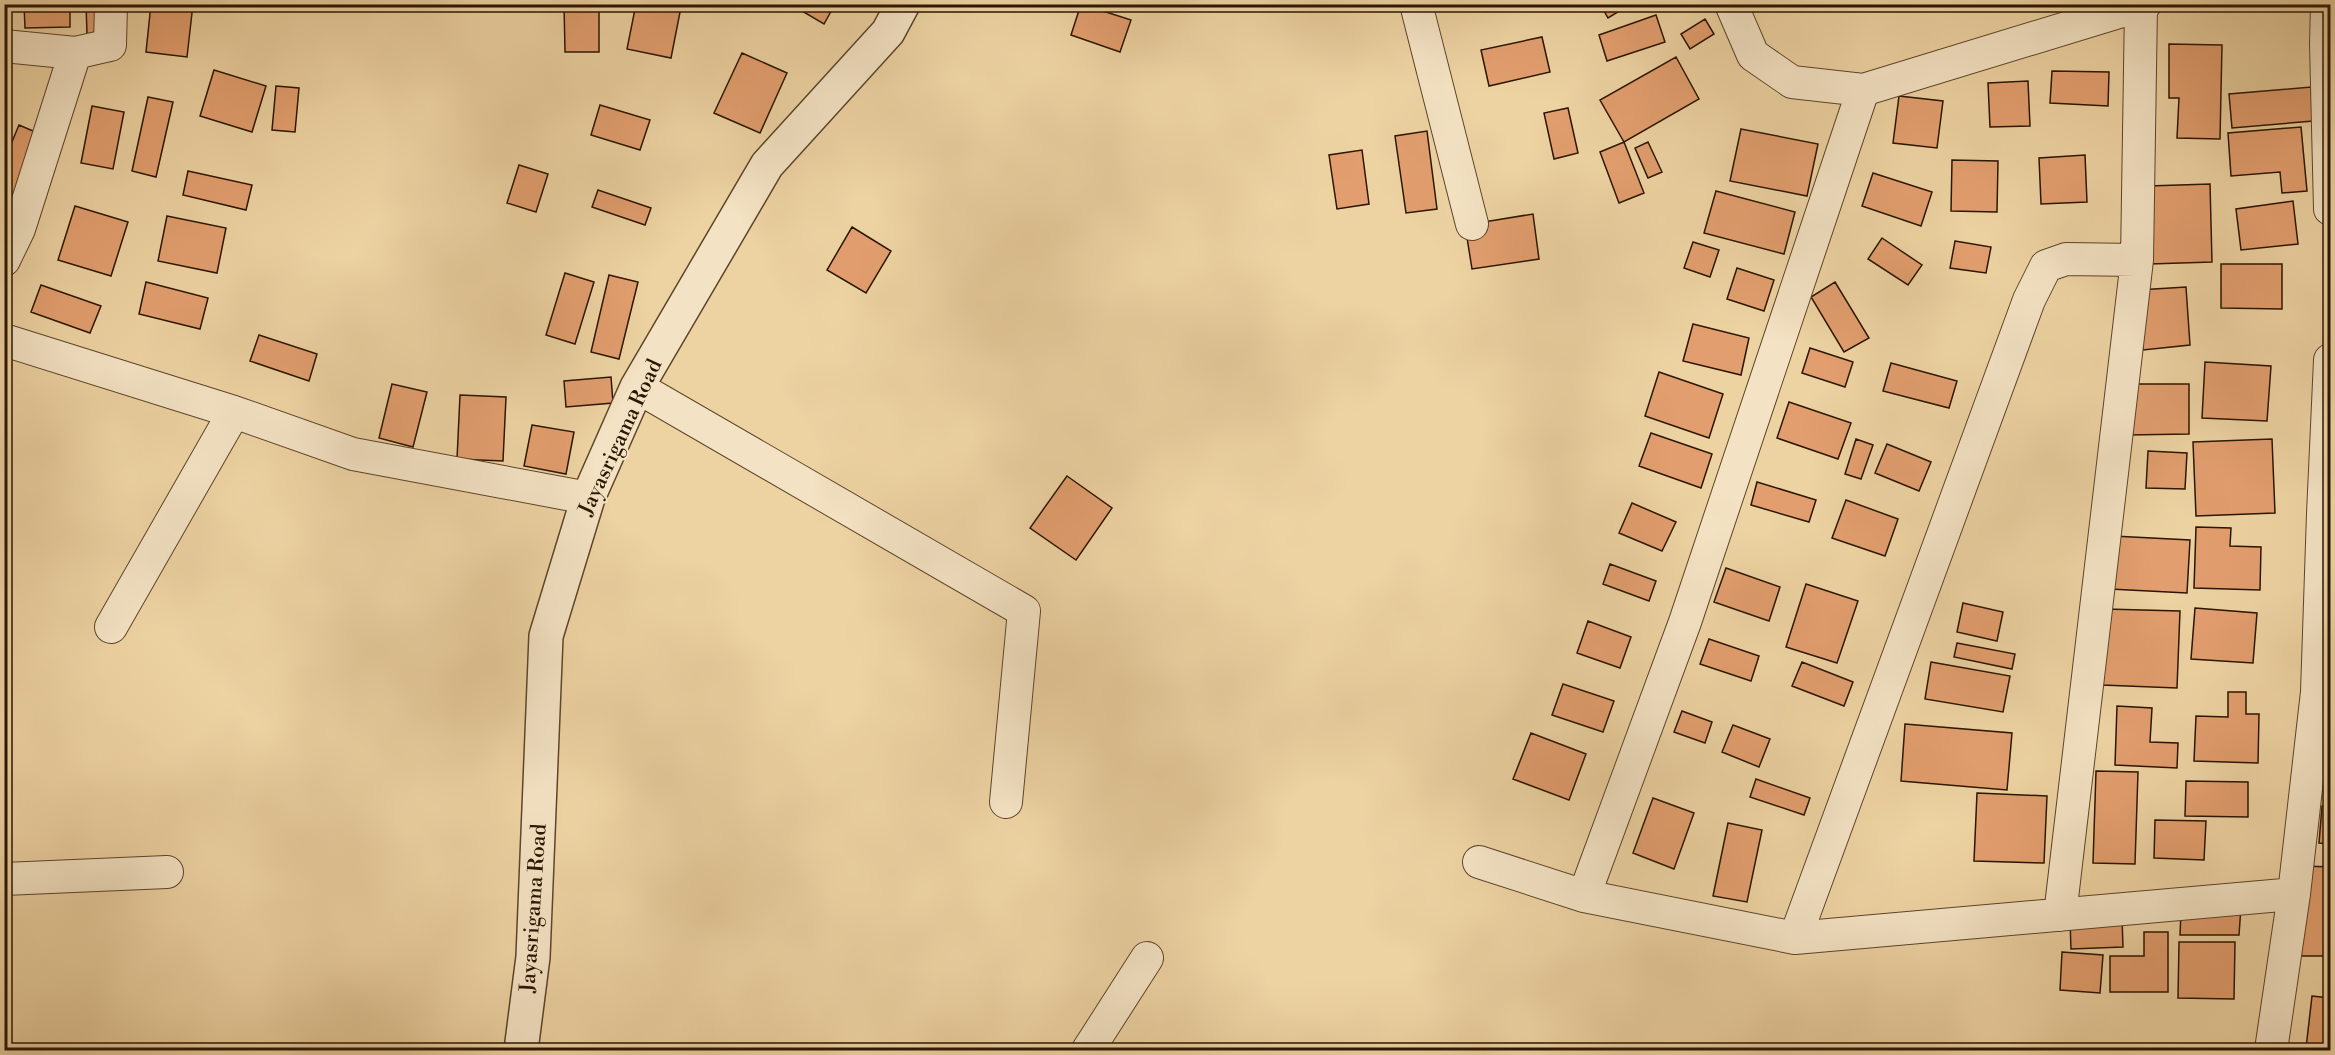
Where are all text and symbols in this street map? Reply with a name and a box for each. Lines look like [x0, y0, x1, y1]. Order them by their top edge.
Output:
street label: Jayasrigama Road [573, 355, 668, 521]
street label: Jayasrigama Road [515, 823, 553, 994]

